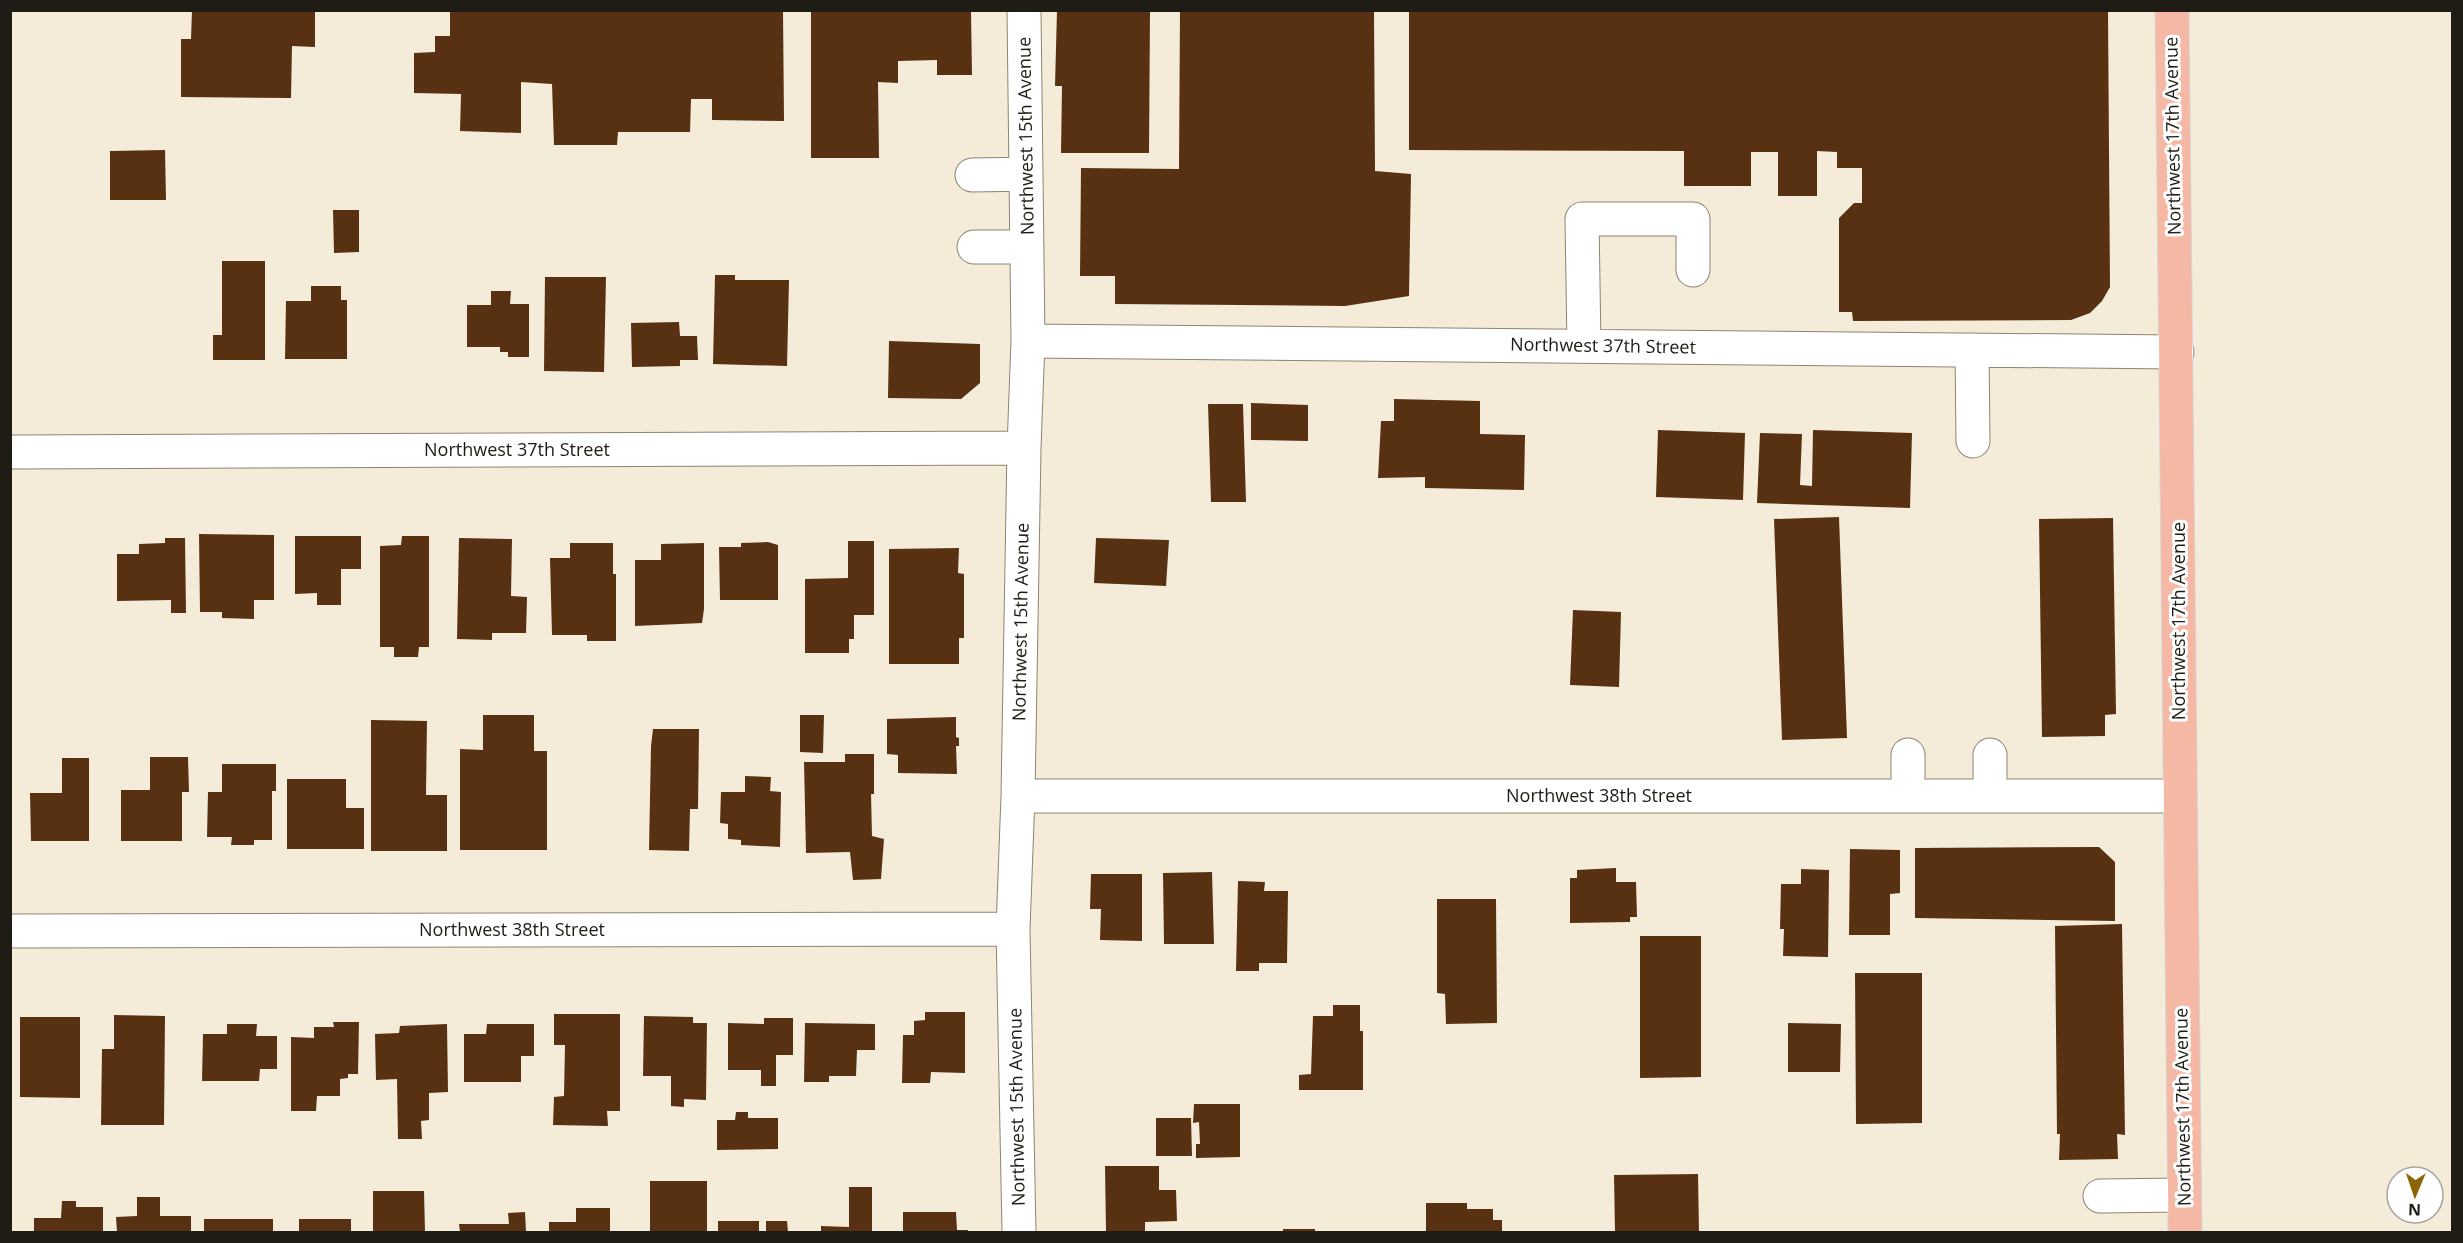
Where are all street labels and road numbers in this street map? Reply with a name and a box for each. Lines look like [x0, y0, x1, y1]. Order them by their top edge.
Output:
street label: Northwest 15th Avenue [1011, 37, 1039, 235]
street label: Northwest 17th Avenue [2158, 37, 2186, 235]
street label: Northwest 37th Street [1510, 331, 1696, 359]
street label: Northwest 37th Street [424, 437, 610, 461]
street label: Northwest 17th Avenue [2166, 522, 2190, 720]
street label: Northwest 15th Avenue [1006, 523, 1034, 721]
street label: Northwest 38th Street [1506, 783, 1692, 807]
street label: Northwest 38th Street [419, 917, 605, 941]
street label: Northwest 15th Avenue [1002, 1008, 1030, 1206]
street label: Northwest 17th Avenue [2168, 1008, 2196, 1206]

